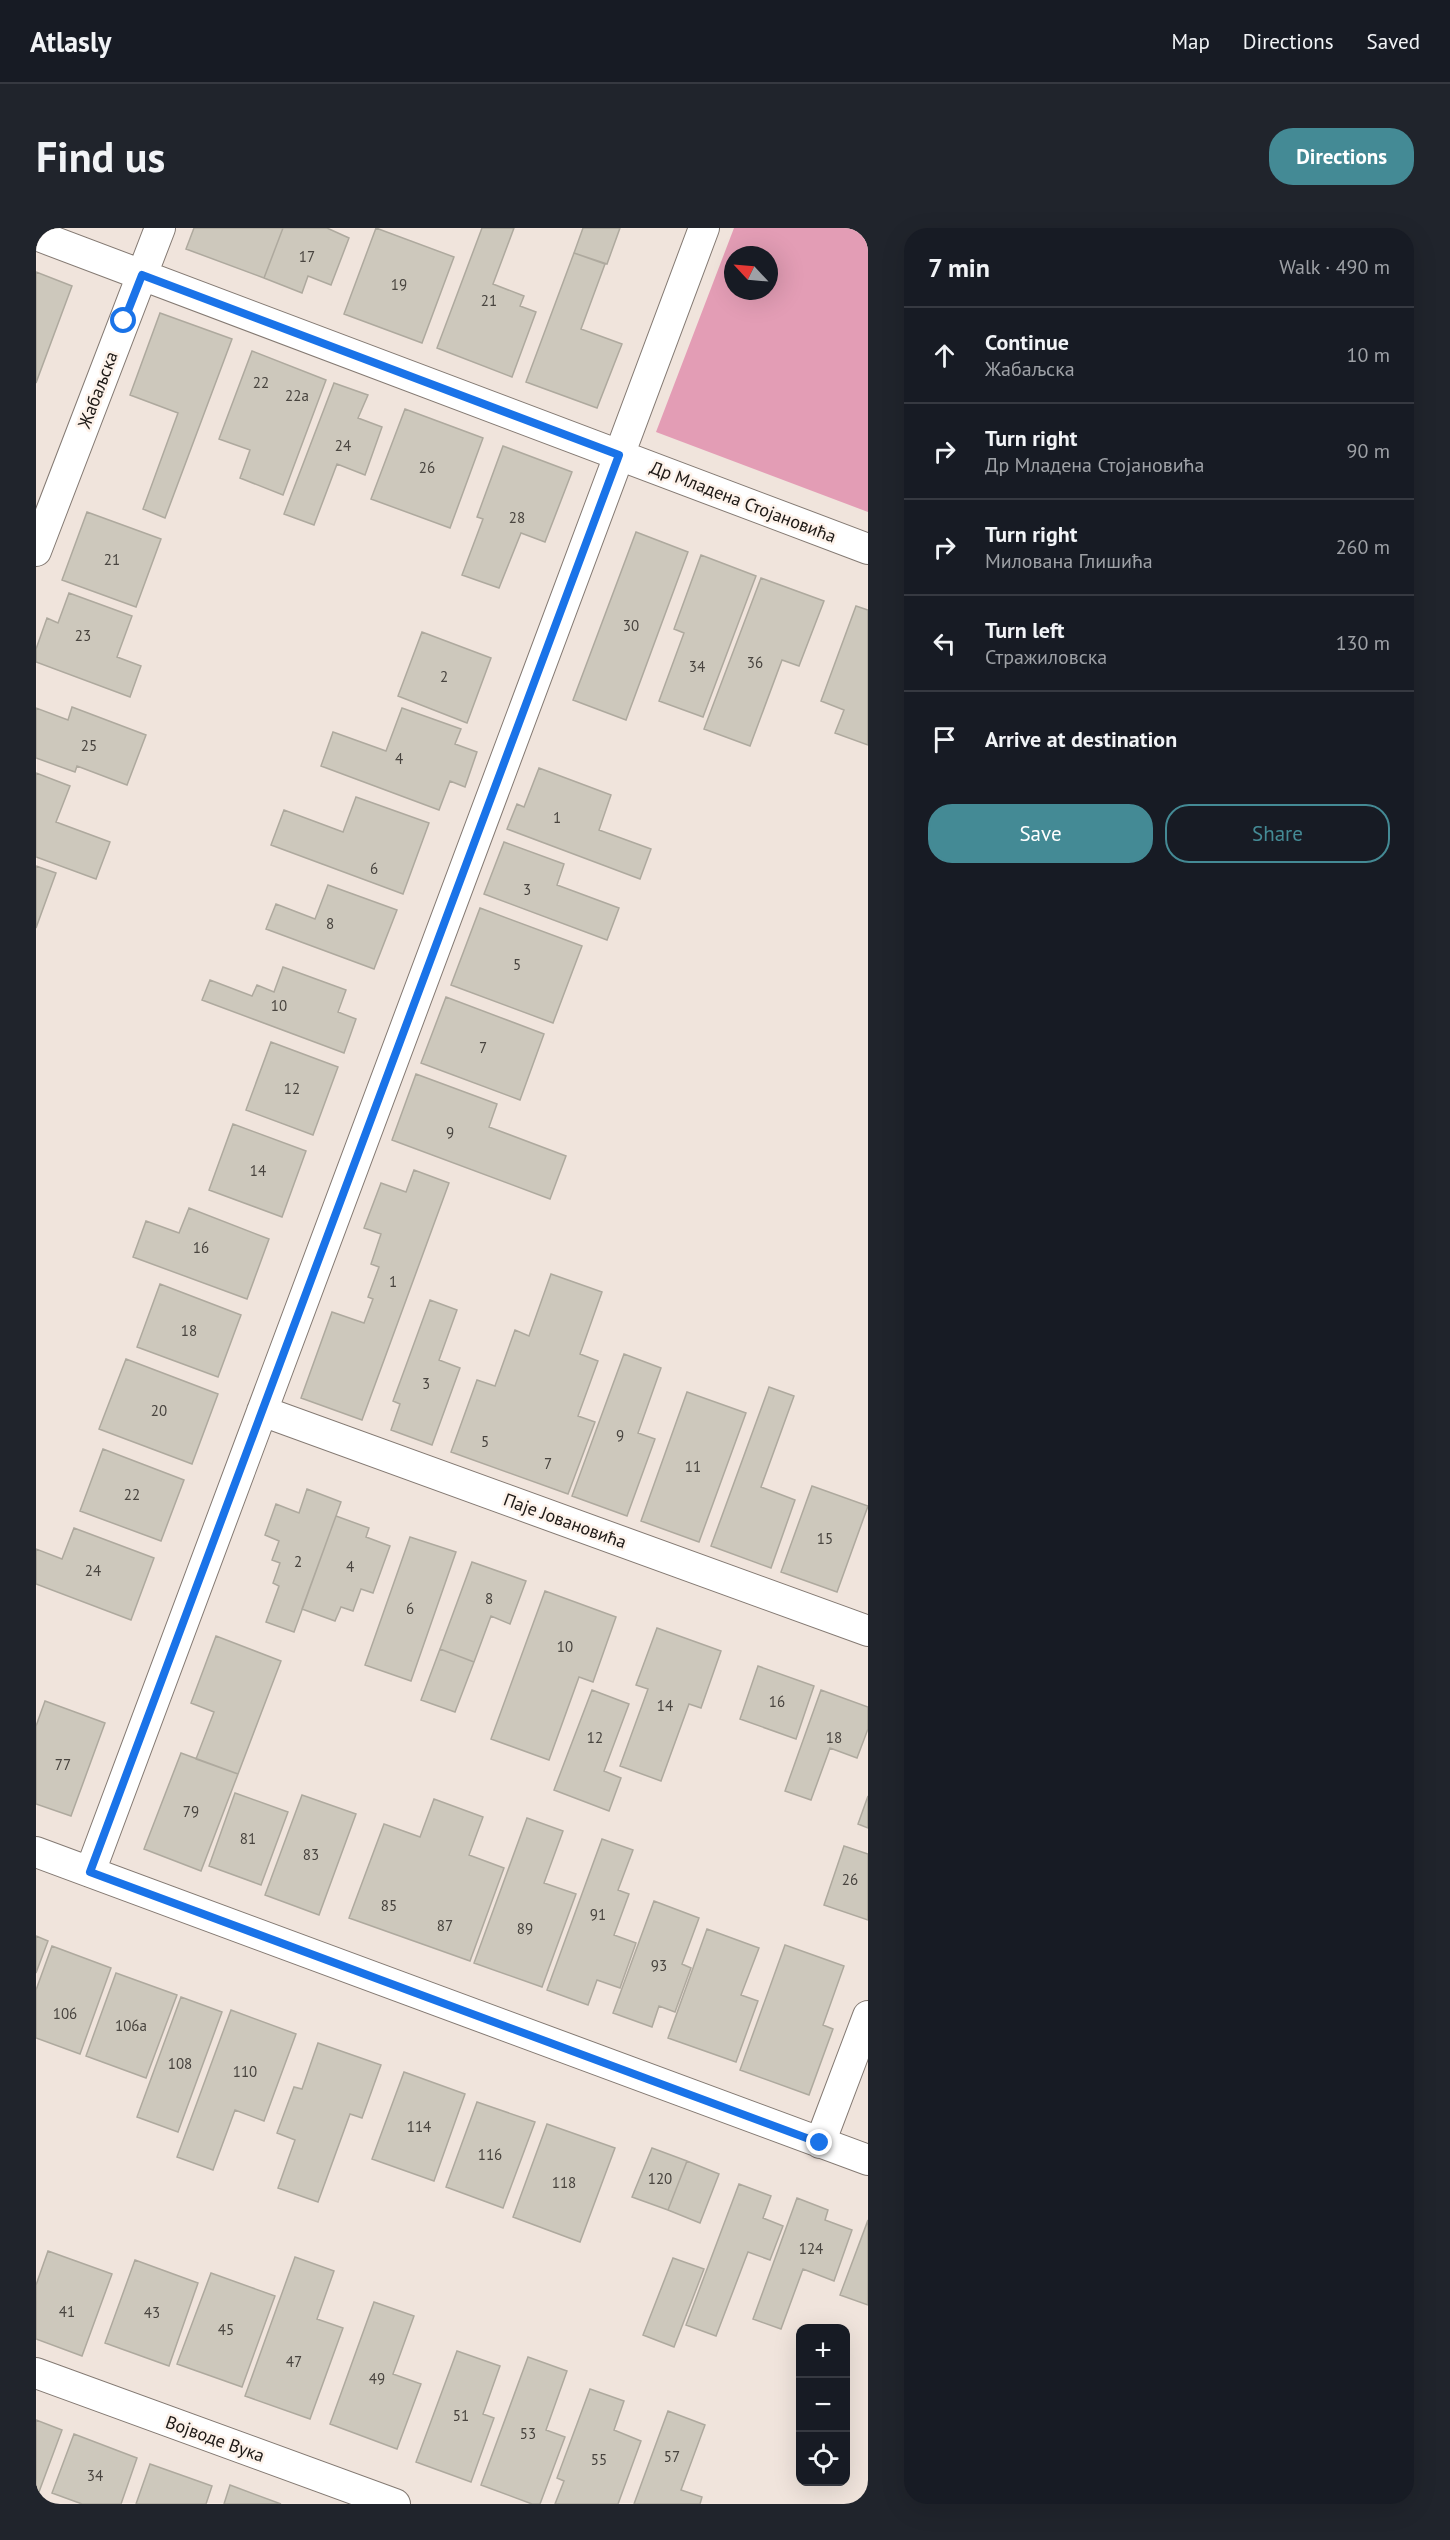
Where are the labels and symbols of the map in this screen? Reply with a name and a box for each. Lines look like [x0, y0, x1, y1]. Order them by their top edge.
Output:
north arrow [724, 246, 778, 300]
house number: 17 [299, 247, 315, 266]
house number: 19 [391, 275, 407, 294]
house number: 21 [481, 291, 497, 310]
route start [110, 307, 136, 333]
street label: Жабаљска [72, 348, 123, 433]
house number: 22 [253, 373, 269, 392]
house number: 22a [285, 386, 309, 405]
house number: 24 [335, 436, 351, 455]
street label: Др Младена Стојановића [647, 455, 840, 548]
house number: 26 [419, 458, 435, 477]
house number: 28 [509, 508, 525, 527]
house number: 21 [104, 550, 120, 569]
house number: 30 [623, 616, 639, 635]
house number: 23 [75, 626, 91, 645]
house number: 36 [747, 653, 763, 672]
house number: 34 [689, 657, 705, 676]
house number: 2 [440, 667, 448, 686]
house number: 25 [81, 736, 97, 755]
house number: 4 [395, 749, 403, 768]
house number: 1 [553, 808, 561, 827]
house number: 6 [370, 859, 378, 878]
house number: 3 [523, 880, 531, 899]
house number: 8 [326, 914, 334, 933]
house number: 5 [513, 955, 521, 974]
house number: 10 [271, 996, 287, 1015]
house number: 7 [479, 1038, 487, 1057]
house number: 12 [284, 1079, 300, 1098]
house number: 9 [446, 1123, 454, 1142]
house number: 14 [250, 1161, 266, 1180]
house number: 16 [193, 1238, 209, 1257]
house number: 1 [389, 1272, 397, 1291]
house number: 18 [181, 1321, 197, 1340]
house number: 3 [422, 1374, 430, 1393]
house number: 20 [151, 1401, 167, 1420]
house number: 9 [616, 1426, 624, 1445]
house number: 5 [481, 1432, 489, 1451]
house number: 7 [544, 1454, 552, 1473]
house number: 11 [685, 1457, 701, 1476]
house number: 22 [124, 1485, 140, 1504]
street label: Паје Јовановића [500, 1488, 630, 1553]
house number: 15 [817, 1529, 833, 1548]
house number: 2 [294, 1552, 302, 1571]
house number: 4 [346, 1557, 354, 1576]
house number: 24 [85, 1561, 101, 1580]
house number: 8 [485, 1589, 493, 1608]
house number: 6 [406, 1599, 414, 1618]
house number: 10 [557, 1637, 573, 1656]
house number: 16 [769, 1692, 785, 1711]
house number: 14 [657, 1696, 673, 1715]
house number: 12 [587, 1728, 603, 1747]
house number: 18 [826, 1728, 842, 1747]
house number: 77 [55, 1755, 71, 1774]
house number: 79 [183, 1802, 199, 1821]
house number: 81 [240, 1829, 256, 1848]
house number: 83 [303, 1845, 319, 1864]
house number: 26 [842, 1870, 858, 1889]
house number: 85 [381, 1896, 397, 1915]
house number: 91 [590, 1905, 606, 1924]
house number: 87 [437, 1916, 453, 1935]
house number: 89 [517, 1919, 533, 1938]
house number: 93 [651, 1956, 667, 1975]
house number: 106 [53, 2004, 77, 2023]
house number: 106a [115, 2016, 147, 2035]
house number: 108 [168, 2054, 192, 2073]
house number: 110 [233, 2062, 257, 2081]
house number: 114 [407, 2117, 431, 2136]
route end [806, 2129, 832, 2155]
house number: 116 [478, 2145, 502, 2164]
house number: 120 [648, 2169, 672, 2188]
house number: 118 [552, 2173, 576, 2192]
house number: 124 [799, 2239, 823, 2258]
house number: 41 [59, 2302, 75, 2321]
house number: 43 [144, 2303, 160, 2322]
house number: 45 [218, 2320, 234, 2339]
house number: 47 [286, 2352, 302, 2371]
house number: 49 [369, 2369, 385, 2388]
house number: 51 [453, 2406, 469, 2425]
street label: Војводе Вука [163, 2410, 268, 2467]
house number: 53 [520, 2424, 536, 2443]
house number: 57 [664, 2447, 680, 2466]
house number: 55 [591, 2450, 607, 2469]
house number: 34 [87, 2466, 103, 2485]

